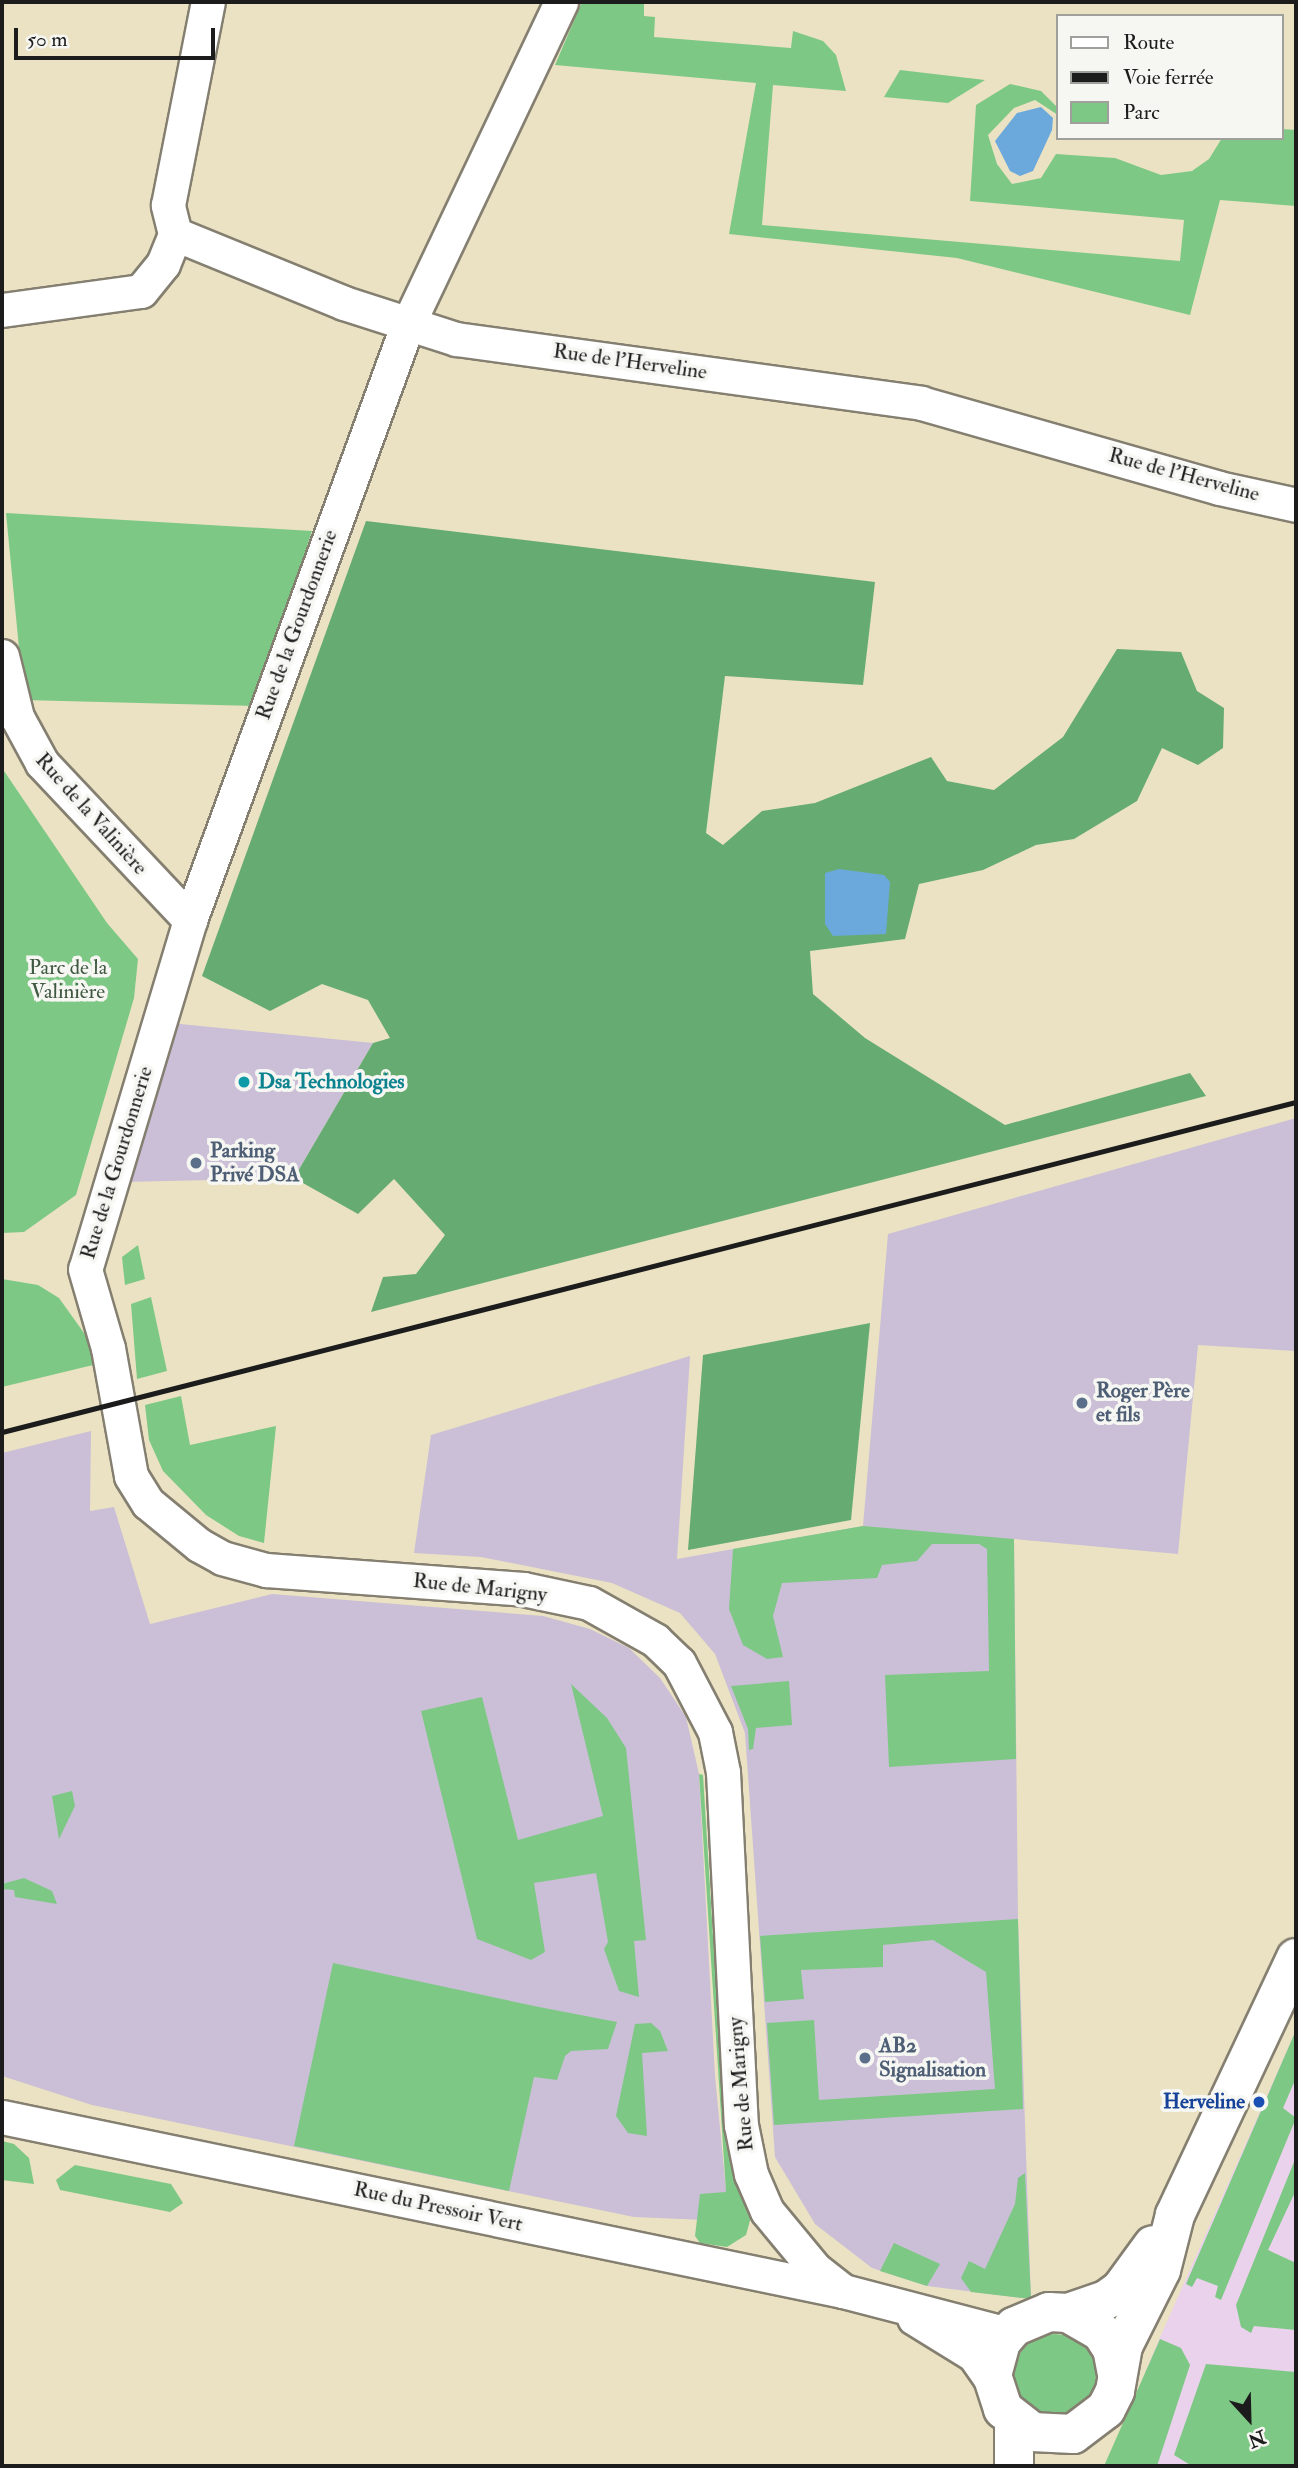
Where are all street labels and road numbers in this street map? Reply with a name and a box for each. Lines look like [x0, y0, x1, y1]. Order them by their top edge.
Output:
street label: Rue de l'Herveline [551, 339, 709, 385]
street label: Rue de l'Herveline [1106, 443, 1262, 507]
street label: Rue de la Gourdonnerie [251, 527, 343, 723]
street label: Rue de la Valinière [30, 748, 152, 880]
street label: Rue de la Gourdonnerie [76, 1064, 158, 1262]
street label: Rue de Marigny [412, 1568, 548, 1608]
street label: Rue de Marigny [723, 2016, 759, 2152]
street label: Rue du Pressoir Vert [351, 2177, 525, 2237]

